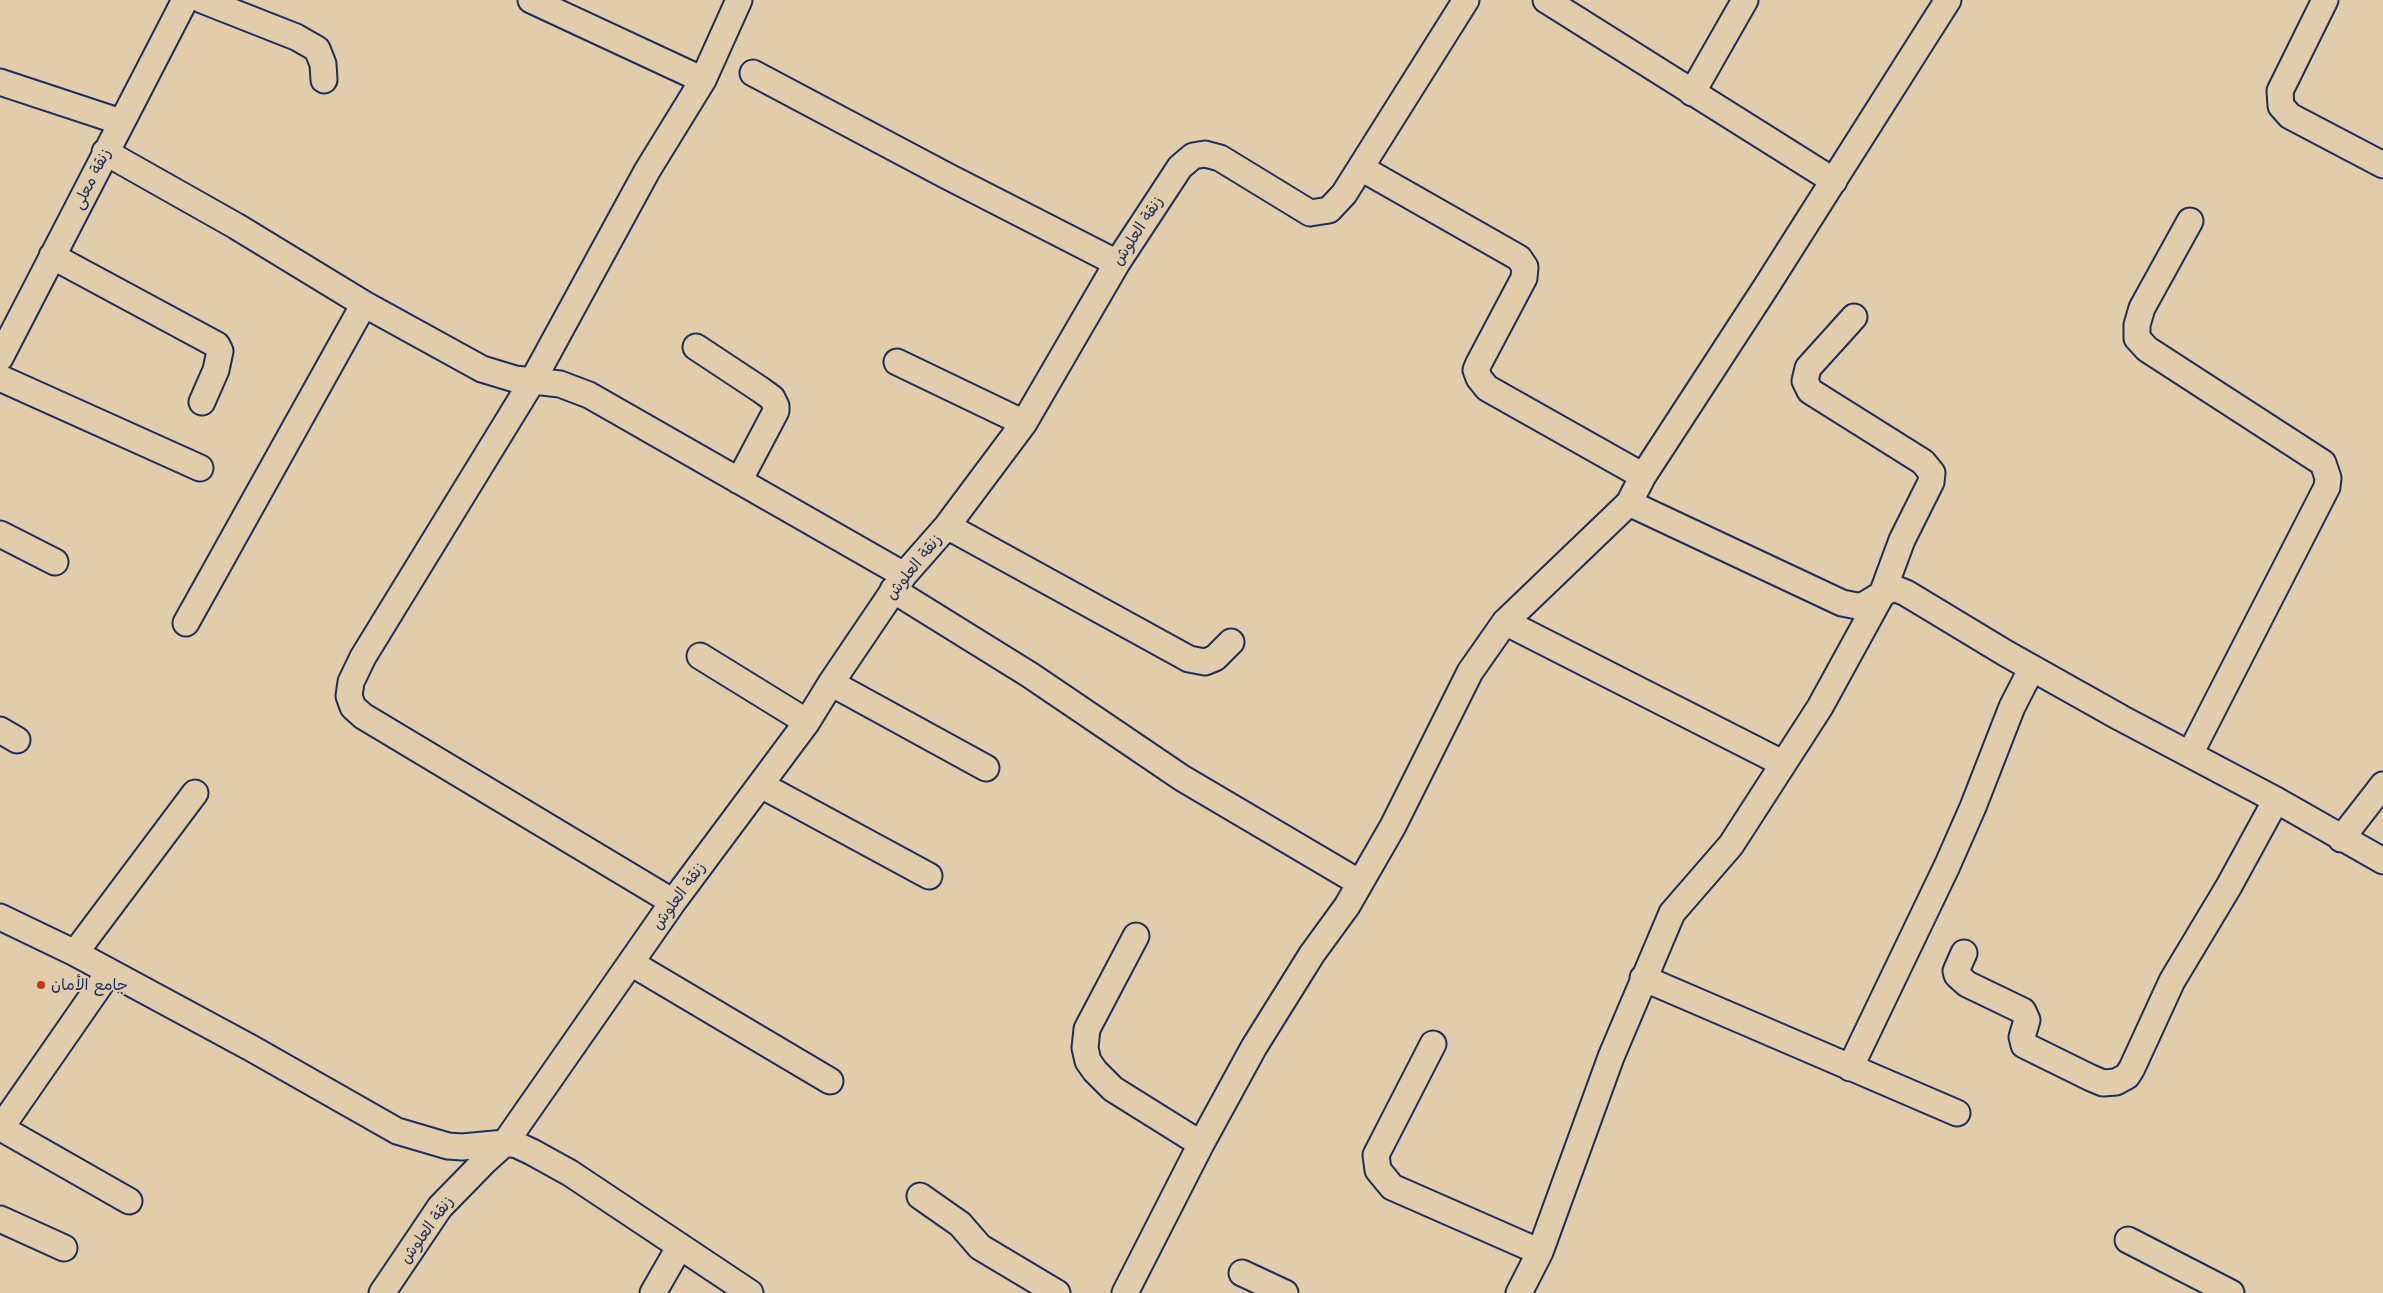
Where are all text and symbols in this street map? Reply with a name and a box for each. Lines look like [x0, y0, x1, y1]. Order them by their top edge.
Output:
street label: زنقة معلى [69, 145, 115, 213]
street label: زنقة العلوش [1108, 193, 1168, 269]
street label: زنقة العلوش [882, 530, 946, 604]
street label: زنقة العلوش [648, 858, 710, 934]
place label: جامع الأمان [51, 975, 128, 995]
marker: جامع الأمان [35, 979, 47, 991]
street label: زنقة العلوش [396, 1192, 458, 1268]

